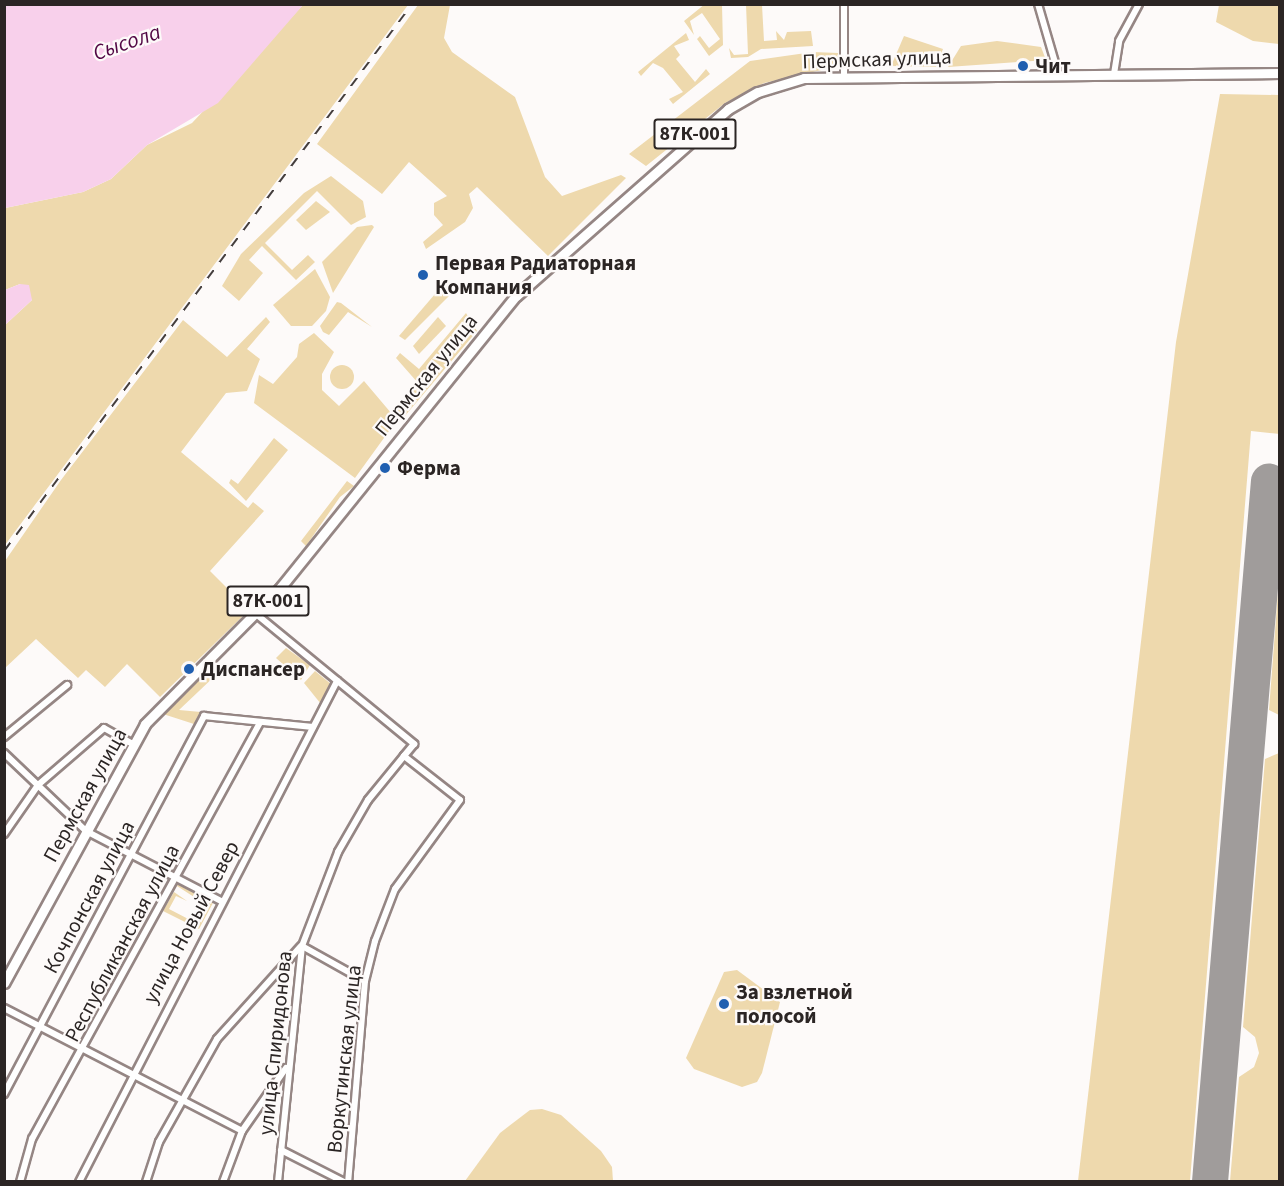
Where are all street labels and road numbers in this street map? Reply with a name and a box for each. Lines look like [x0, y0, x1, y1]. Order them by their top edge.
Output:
street label: Пермская улица [802, 44, 952, 74]
road number: 87К-001 [653, 117, 737, 151]
street label: Пермская улица [369, 309, 483, 441]
road number: 87К-001 [226, 584, 310, 618]
street label: Пермская улица [38, 724, 132, 866]
street label: Кочпонская улица [38, 816, 140, 978]
street label: улица Новый Север [138, 836, 244, 1008]
street label: Республиканская улица [59, 840, 185, 1046]
street label: улица Спиридонова [253, 950, 297, 1136]
street label: Воркутинская улица [322, 964, 366, 1154]

